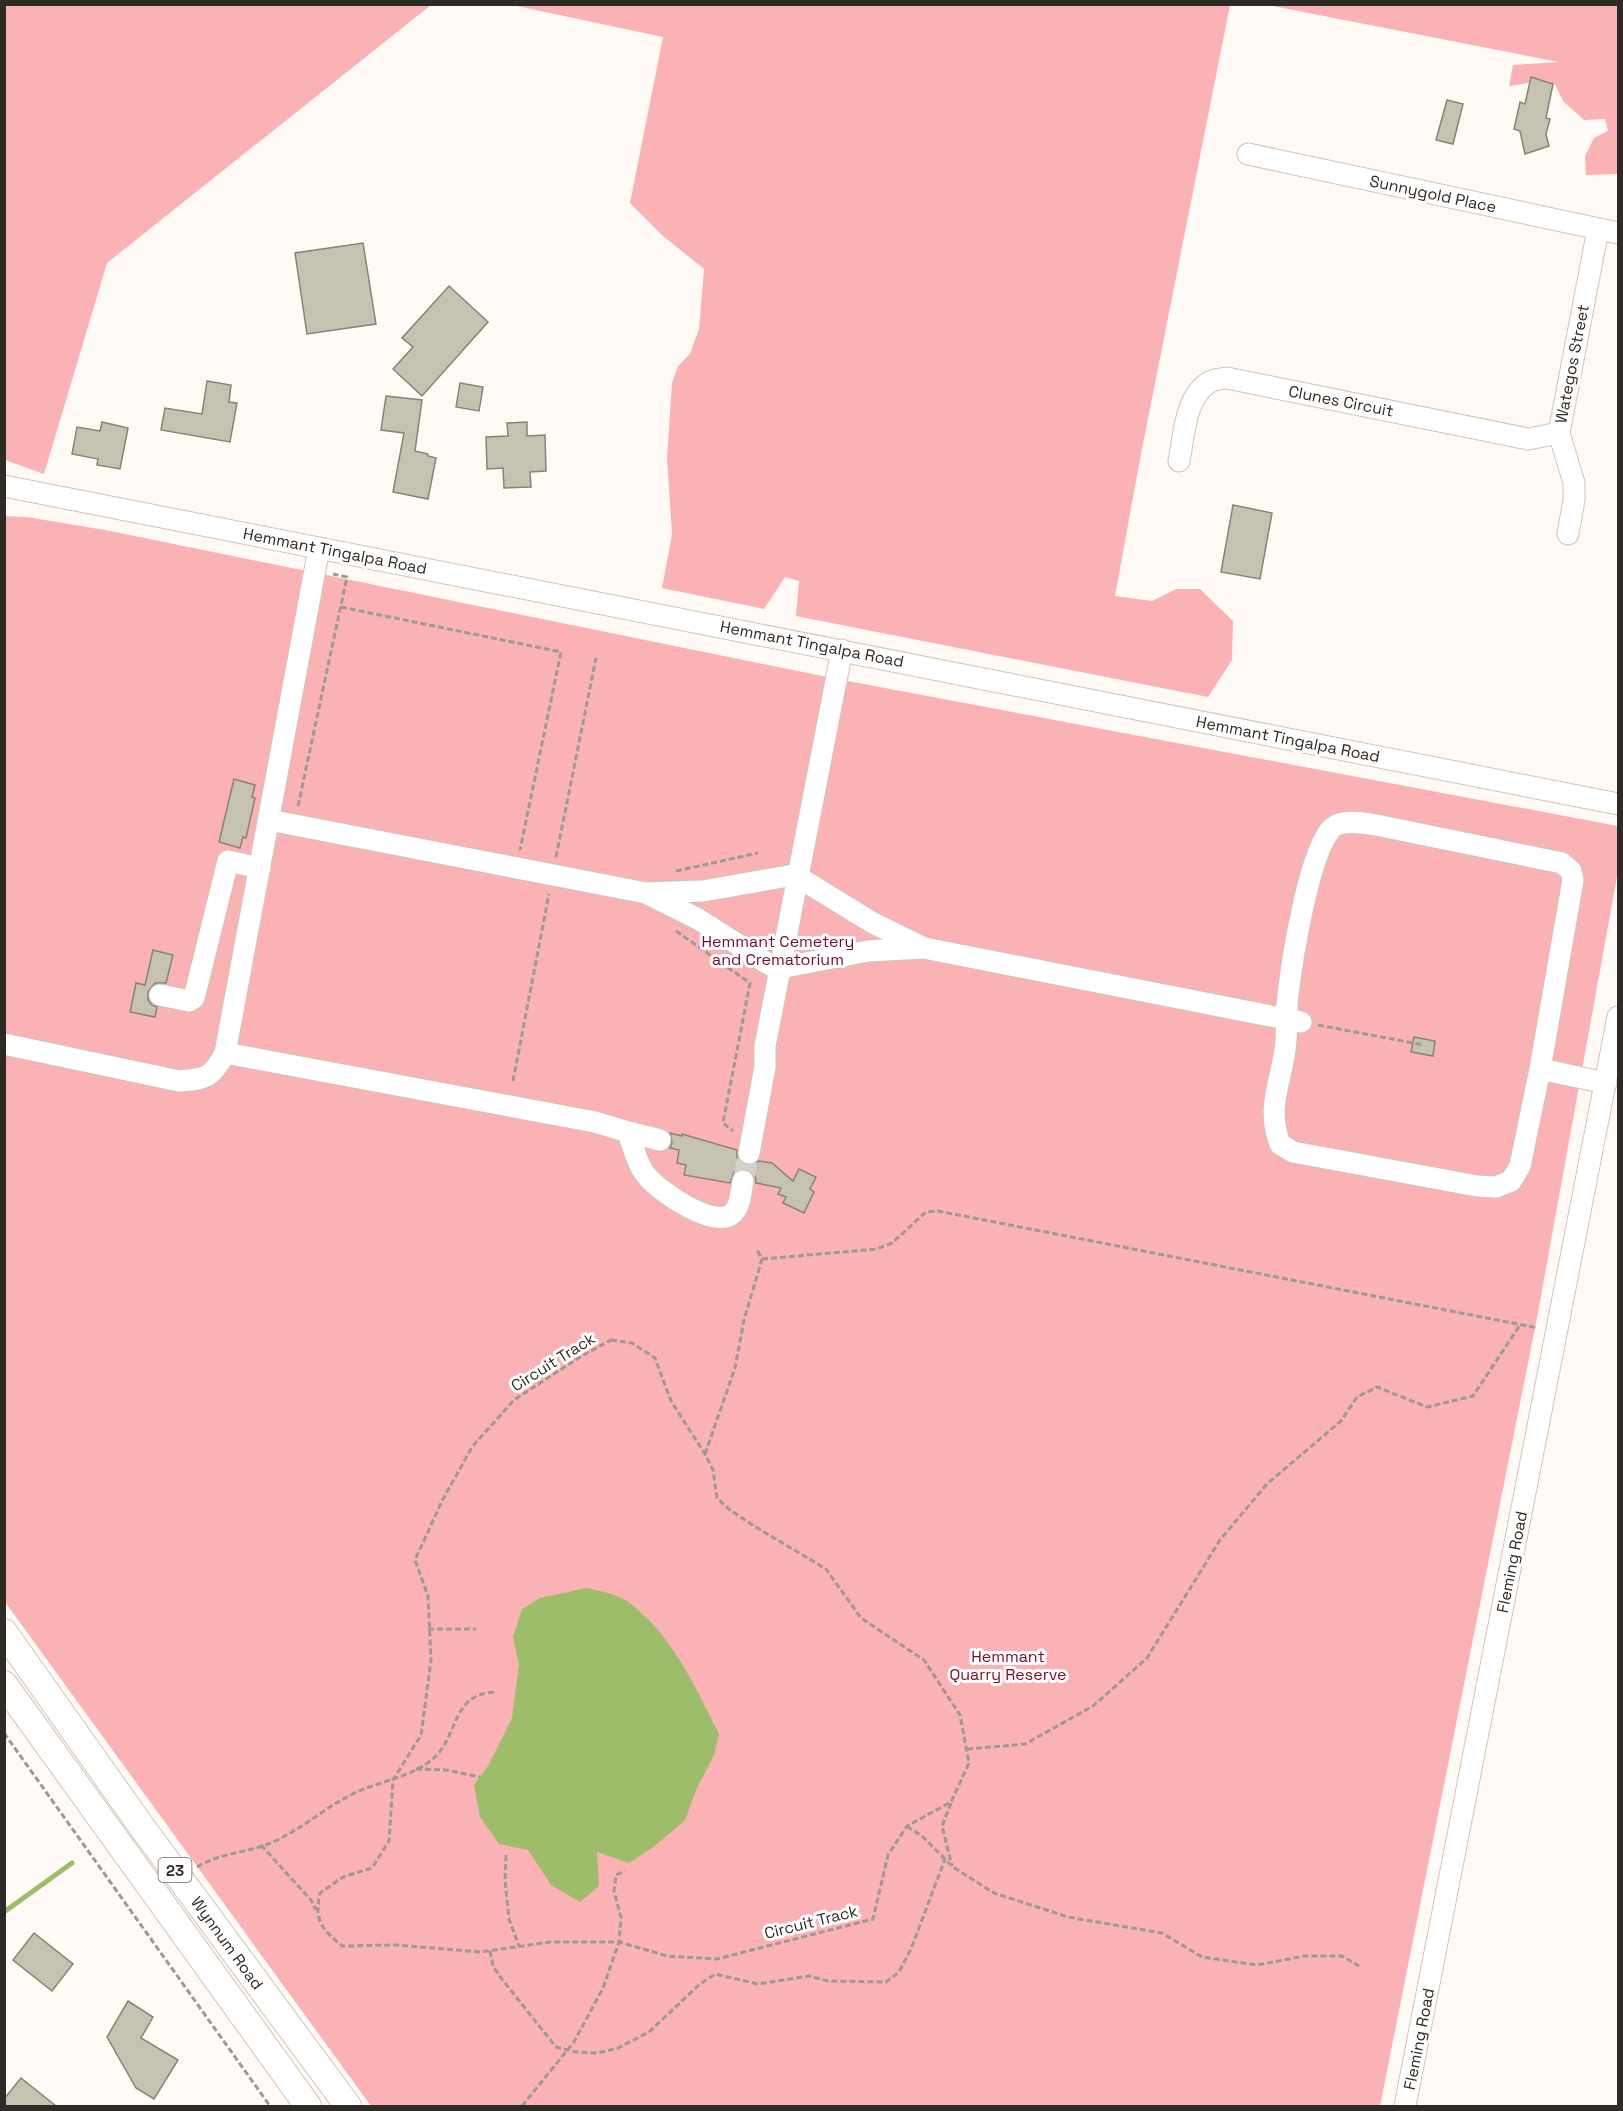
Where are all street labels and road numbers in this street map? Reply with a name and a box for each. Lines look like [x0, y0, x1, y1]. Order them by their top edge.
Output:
street label: Sunnygold Place [1368, 170, 1498, 218]
street label: Wategos Street [1550, 303, 1594, 425]
street label: Clunes Circuit [1287, 381, 1395, 421]
street label: Hemmant Tingalpa Road [241, 523, 429, 579]
street label: Hemmant Tingalpa Road [718, 616, 906, 672]
street label: Hemmant Tingalpa Road [1194, 711, 1382, 767]
street label: Circuit Track [507, 1328, 599, 1396]
street label: Fleming Road [1492, 1509, 1532, 1615]
road number: 23 [158, 1858, 192, 1882]
street label: Wynnum Road [186, 1892, 268, 1994]
street label: Circuit Track [762, 1900, 860, 1944]
street label: Fleming Road [1399, 1986, 1439, 2092]

